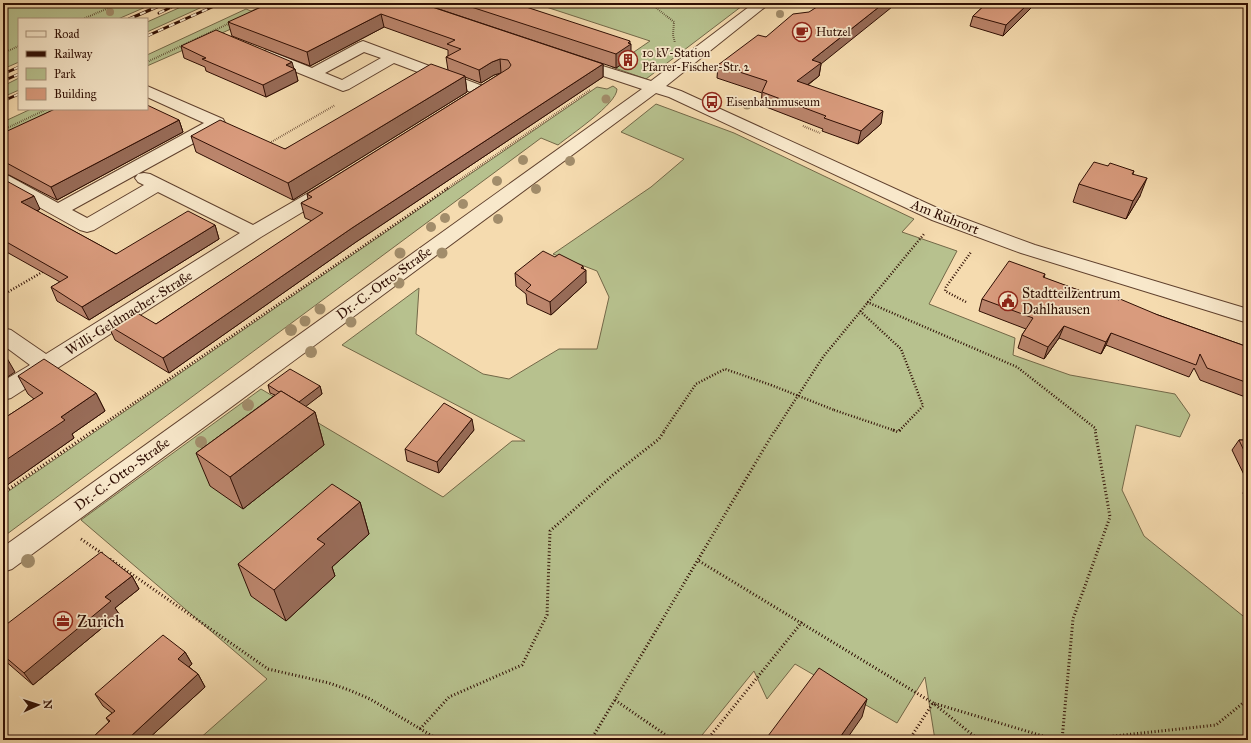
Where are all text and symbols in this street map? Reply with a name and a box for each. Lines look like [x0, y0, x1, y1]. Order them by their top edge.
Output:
legend [18, 18, 148, 110]
cafe icon: Hutzel [791, 21, 813, 43]
place label: Hutzel [816, 25, 851, 39]
text: Road [54, 27, 80, 41]
place label: 10 kV-Station Pfarrer-Fischer-Str. 2 [642, 46, 749, 74]
text: Railway [54, 47, 93, 61]
building icon: 10 kV-Station Pfarrer-Fischer-Str. 2 [617, 49, 639, 71]
text: Park [54, 67, 76, 81]
text: Building [54, 87, 97, 102]
bus stop icon: Eisenbahnmuseum [701, 91, 723, 113]
place label: Eisenbahnmuseum [726, 95, 820, 109]
street label: Am Ruhrort [908, 195, 981, 238]
street label: Dr.-C.-Otto-Straße [333, 243, 435, 323]
street label: Willi-Geldmacher-Straße [62, 267, 196, 359]
place label: Stadtteilzentrum Dahlhausen [1022, 285, 1121, 318]
public building icon: Stadtteilzentrum Dahlhausen [997, 290, 1019, 312]
street label: Dr.-C.-Otto-Straße [71, 434, 173, 514]
office icon: Zurich [52, 610, 74, 632]
place label: Zurich [77, 611, 125, 632]
north arrow [18, 685, 58, 725]
text: N [41, 699, 54, 710]

